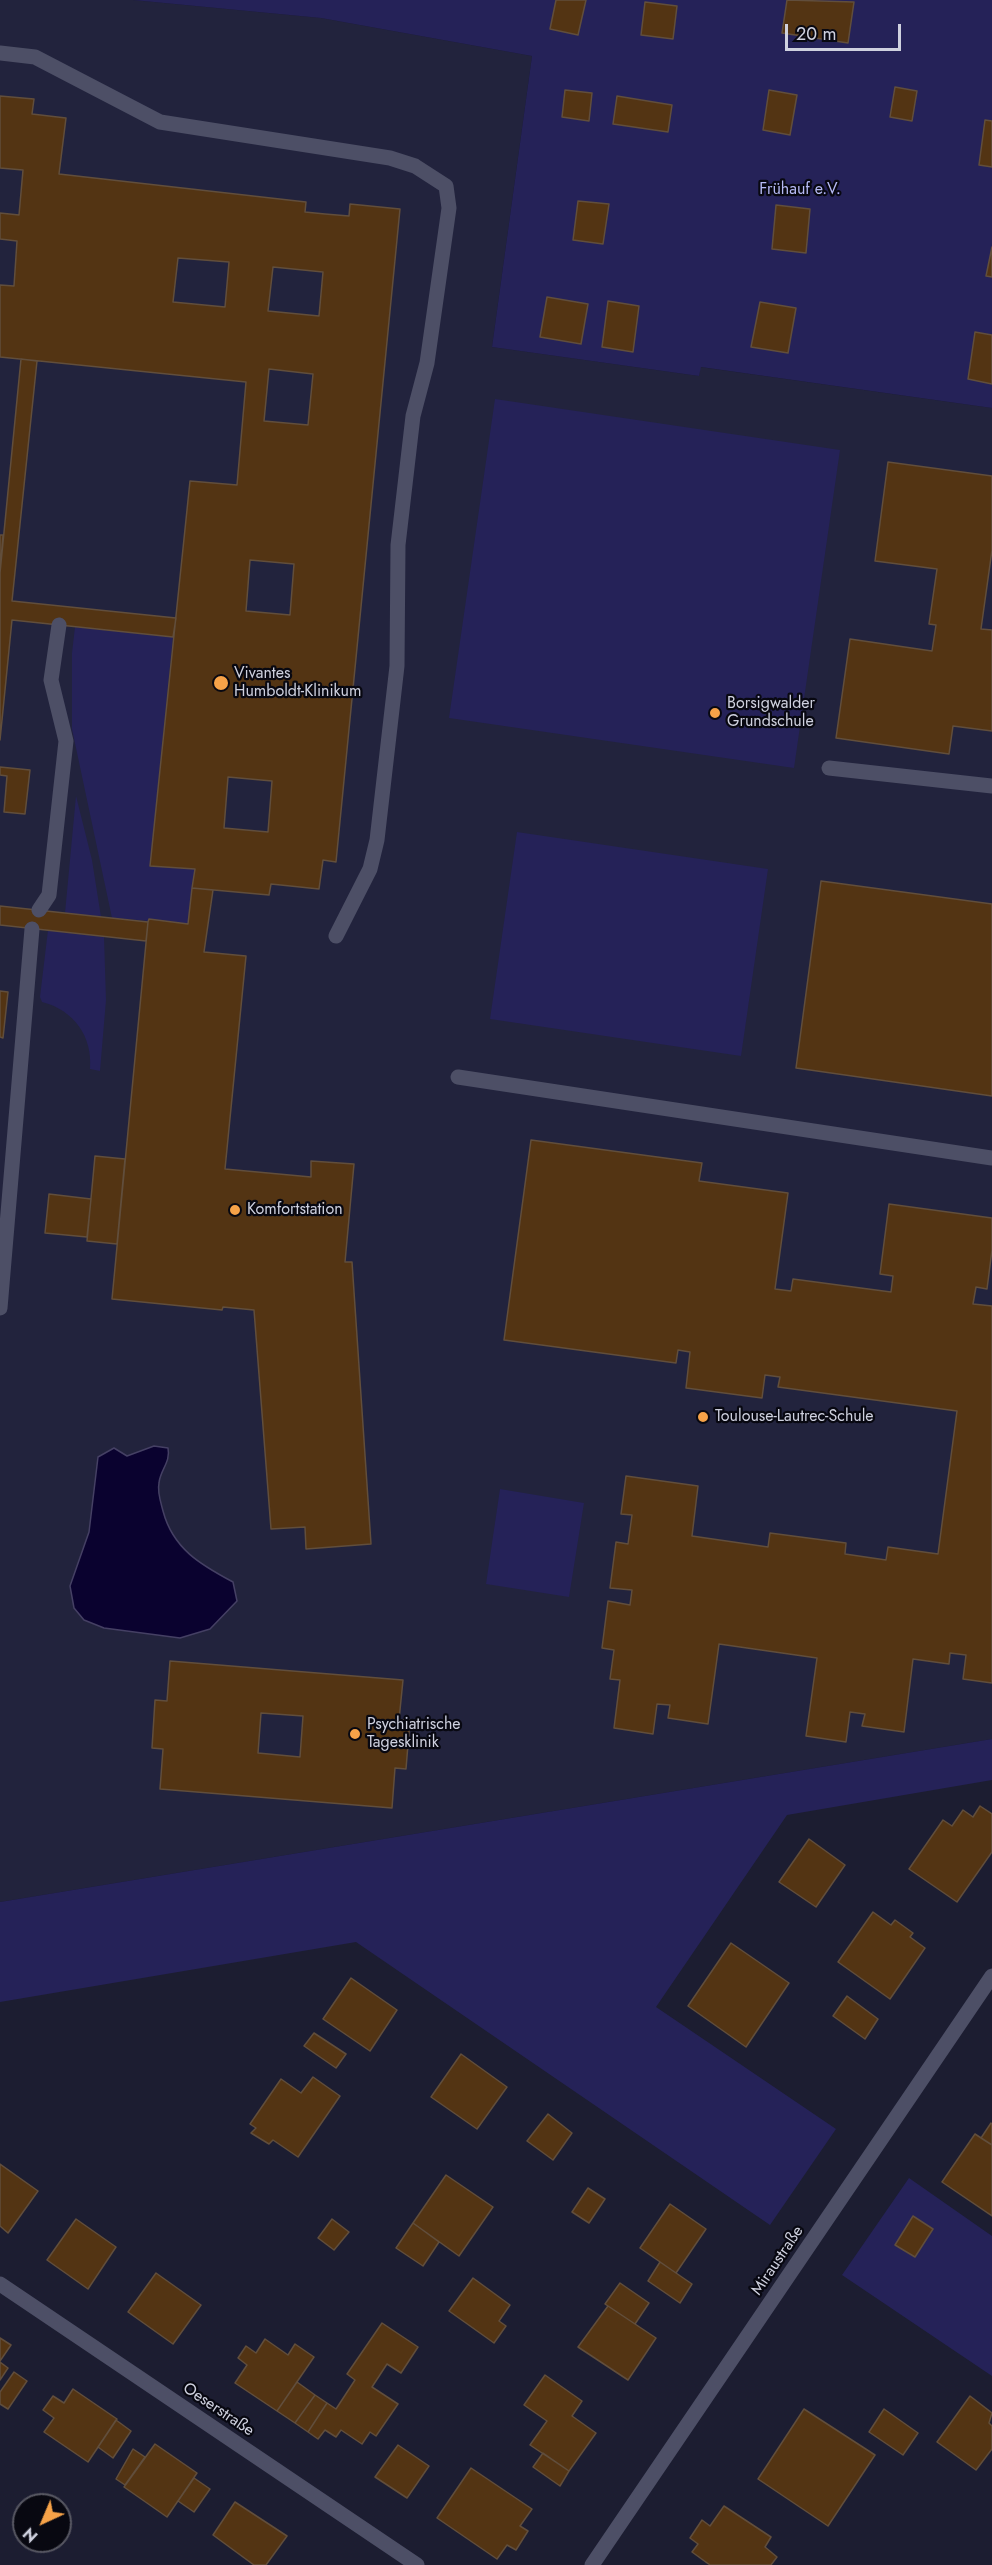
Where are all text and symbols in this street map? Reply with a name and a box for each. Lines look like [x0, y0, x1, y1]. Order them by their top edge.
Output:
scale bar [788, 12, 904, 50]
text: 20 m [796, 21, 836, 47]
park label: Frühauf e.V. [759, 180, 841, 200]
place label: Vivantes Humboldt-Klinikum [234, 664, 361, 702]
marker: Vivantes Humboldt-Klinikum [212, 674, 230, 692]
place label: Borsigwalder Grundschule [727, 694, 815, 732]
marker: Borsigwalder Grundschule [708, 706, 722, 720]
place label: Komfortstation [247, 1200, 343, 1220]
marker: Komfortstation [228, 1203, 242, 1217]
place label: Toulouse-Lautrec-Schule [715, 1407, 874, 1427]
marker: Toulouse-Lautrec-Schule [696, 1410, 710, 1424]
place label: Psychiatrische Tagesklinik [367, 1715, 461, 1753]
marker: Psychiatrische Tagesklinik [348, 1727, 362, 1741]
street label: Miraustraße [748, 2223, 808, 2299]
street label: Oeserstraße [179, 2379, 257, 2441]
north arrow [12, 2493, 72, 2553]
text: N [18, 2522, 43, 2548]

